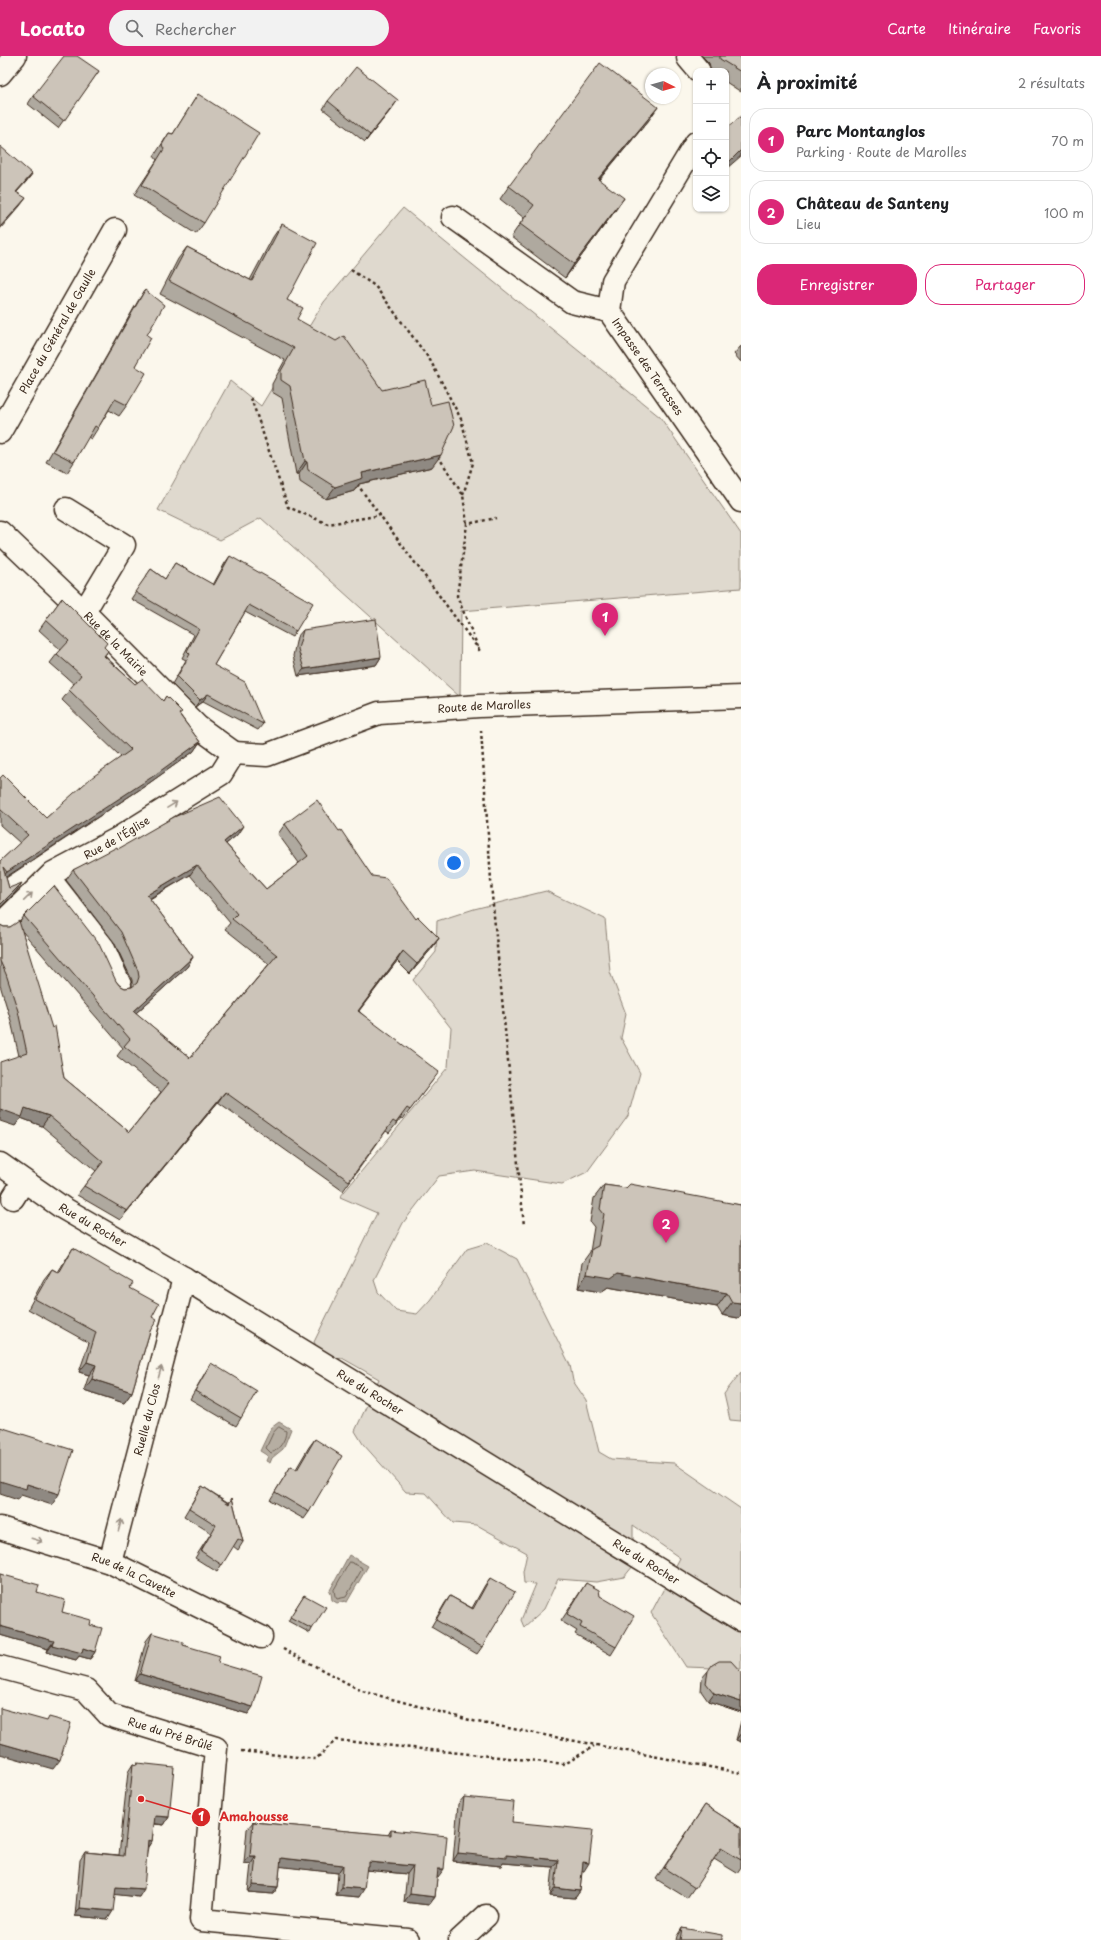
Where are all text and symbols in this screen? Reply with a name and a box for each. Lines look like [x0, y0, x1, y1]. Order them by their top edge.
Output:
search box [109, 10, 389, 46]
text: Locato [20, 14, 85, 42]
icon: search [123, 17, 145, 39]
text: Rechercher [155, 17, 236, 40]
text: Carte [887, 18, 926, 39]
text: Itinéraire [948, 18, 1011, 39]
text: Favoris [1033, 18, 1081, 39]
north arrow [645, 68, 681, 104]
map controls [693, 68, 729, 212]
button: + [693, 68, 729, 104]
text: À proximité [757, 69, 857, 95]
text: 2 résultats [1018, 73, 1085, 92]
button: − [693, 104, 729, 140]
text: Parc Montanglos [796, 119, 925, 142]
text: 1 [768, 131, 774, 150]
text: 70 m [1051, 131, 1084, 150]
button: locate [693, 140, 729, 176]
text: Parking · Route de Marolles [796, 142, 967, 161]
button: layers [693, 176, 729, 212]
text: Château de Santeny [796, 191, 949, 214]
text: 2 [766, 203, 776, 222]
text: 100 m [1044, 203, 1084, 222]
text: Lieu [796, 214, 821, 233]
button: Enregistrer [757, 264, 917, 305]
button: Partager [925, 264, 1085, 305]
street label: Place du Général de Gaulle [15, 265, 99, 397]
street label: Impasse des Terrasses [608, 314, 688, 418]
pin: 1 [592, 603, 618, 636]
street label: Rue de la Mairie [80, 607, 152, 680]
street label: Route de Marolles [437, 695, 531, 717]
one-way arrow [166, 801, 177, 809]
street label: Rue de l'Église [80, 812, 153, 863]
your location [444, 853, 464, 873]
one-way arrow [23, 893, 33, 902]
street label: Rue du Rocher [55, 1198, 131, 1251]
pin: 2 [653, 1210, 679, 1243]
street label: Rue du Rocher [334, 1365, 408, 1419]
one-way arrow [157, 1366, 164, 1379]
street label: Ruelle du Clos [129, 1382, 164, 1458]
one-way arrow [116, 1519, 124, 1532]
street label: Rue du Rocher [610, 1534, 684, 1589]
one-way arrow [31, 1537, 44, 1544]
street label: Rue de la Cavette [90, 1548, 179, 1602]
street label: Rue du Pré Brûlé [126, 1712, 215, 1754]
callout: Amahousse [191, 1805, 296, 1829]
text: 1 [198, 1807, 204, 1825]
text: Amahousse [219, 1807, 289, 1825]

